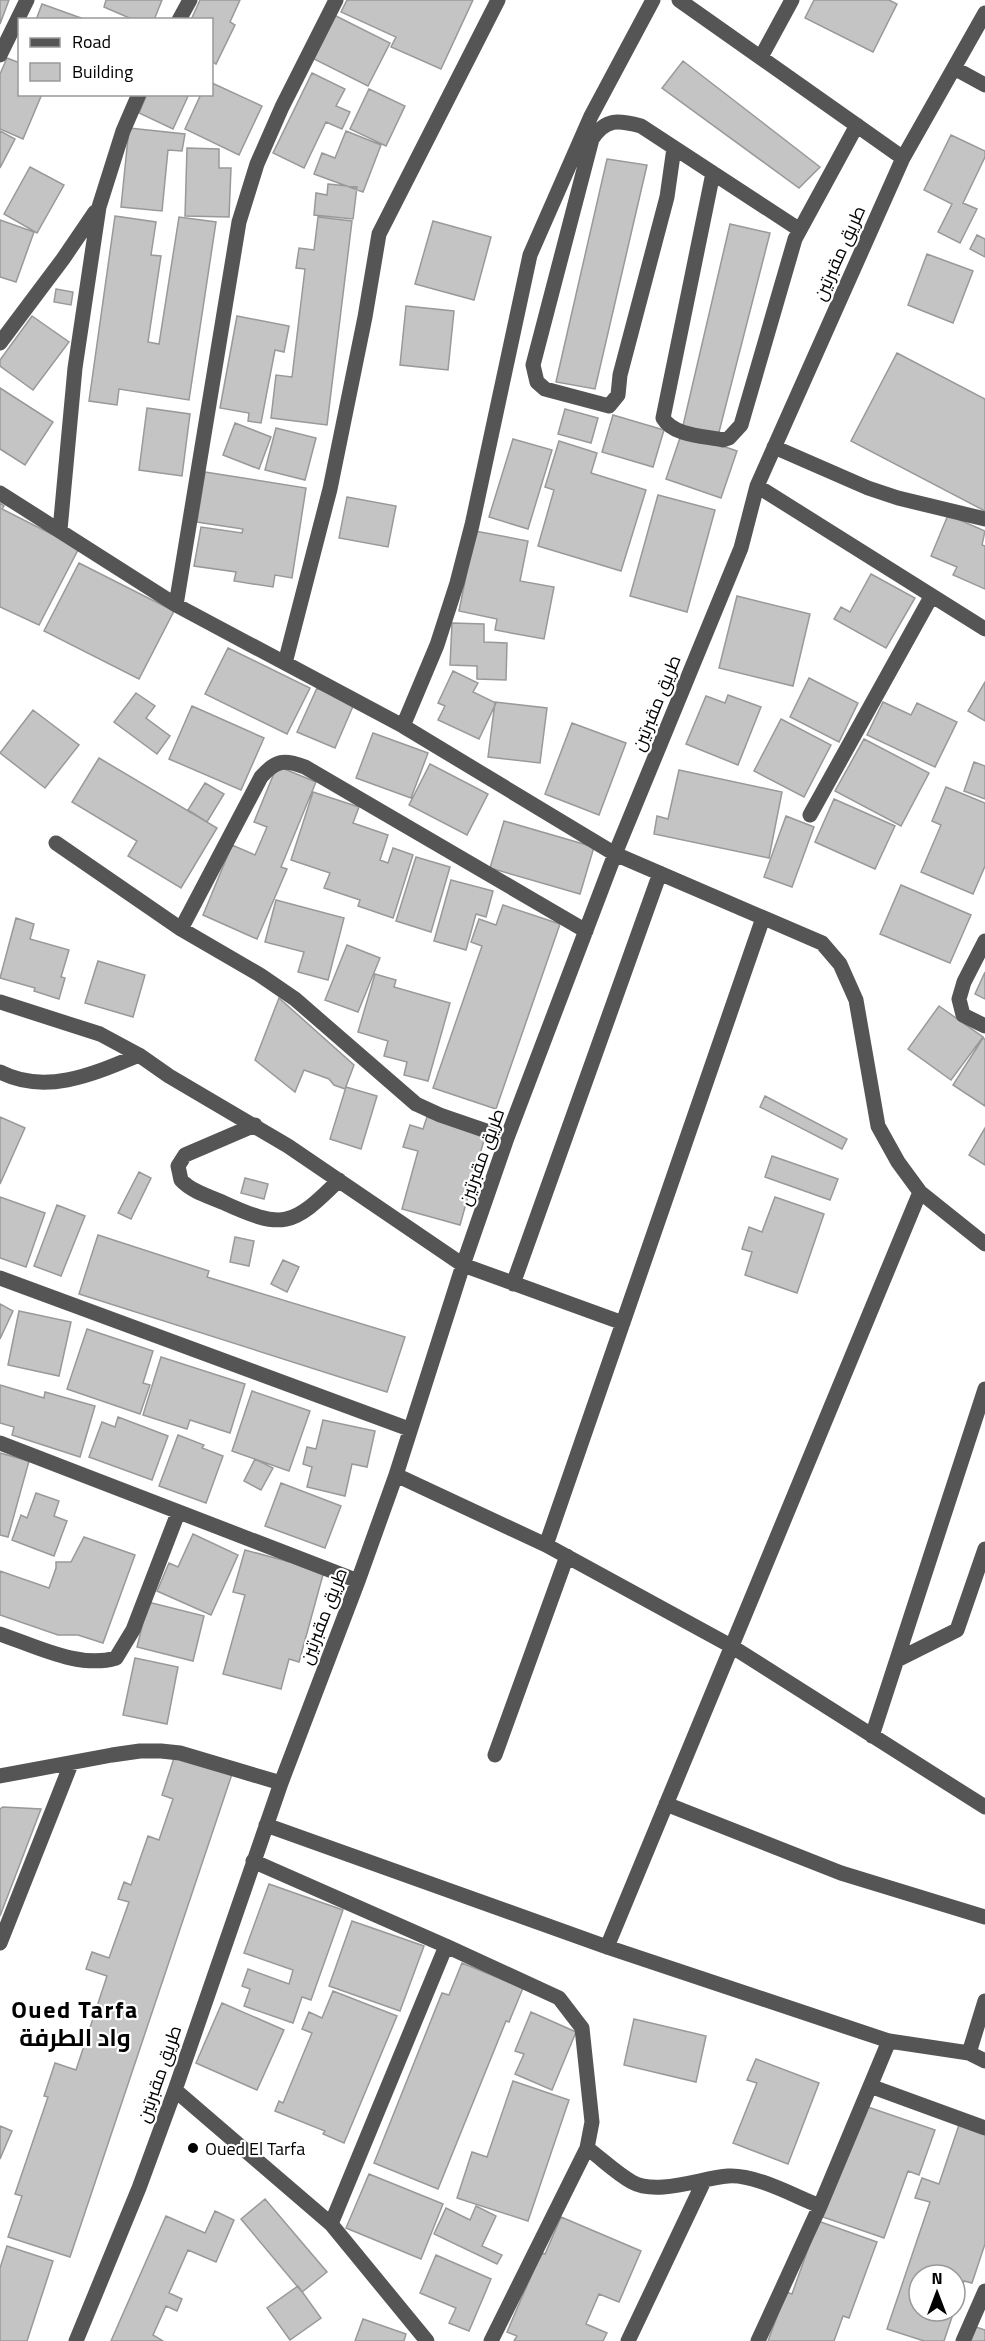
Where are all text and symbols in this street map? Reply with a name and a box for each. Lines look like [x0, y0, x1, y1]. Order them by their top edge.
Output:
legend [18, 18, 213, 96]
text: Road [72, 28, 111, 55]
text: Building [72, 58, 133, 85]
street label: طريق مقبرتين [806, 201, 872, 305]
street label: طريق مقبرتين [624, 651, 688, 755]
street label: طريق مقبرتين [451, 1105, 511, 1209]
street label: طريق مقبرتين [292, 1564, 354, 1668]
district label: Oued Tarfa واد الطرفة [11, 1991, 139, 2055]
street label: طريق مقبرتين [130, 2022, 188, 2126]
place label: Oued El Tarfa [205, 2135, 305, 2162]
marker: Oued El Tarfa [186, 2141, 200, 2155]
north arrow [907, 2263, 967, 2323]
text: N [931, 2266, 943, 2290]

